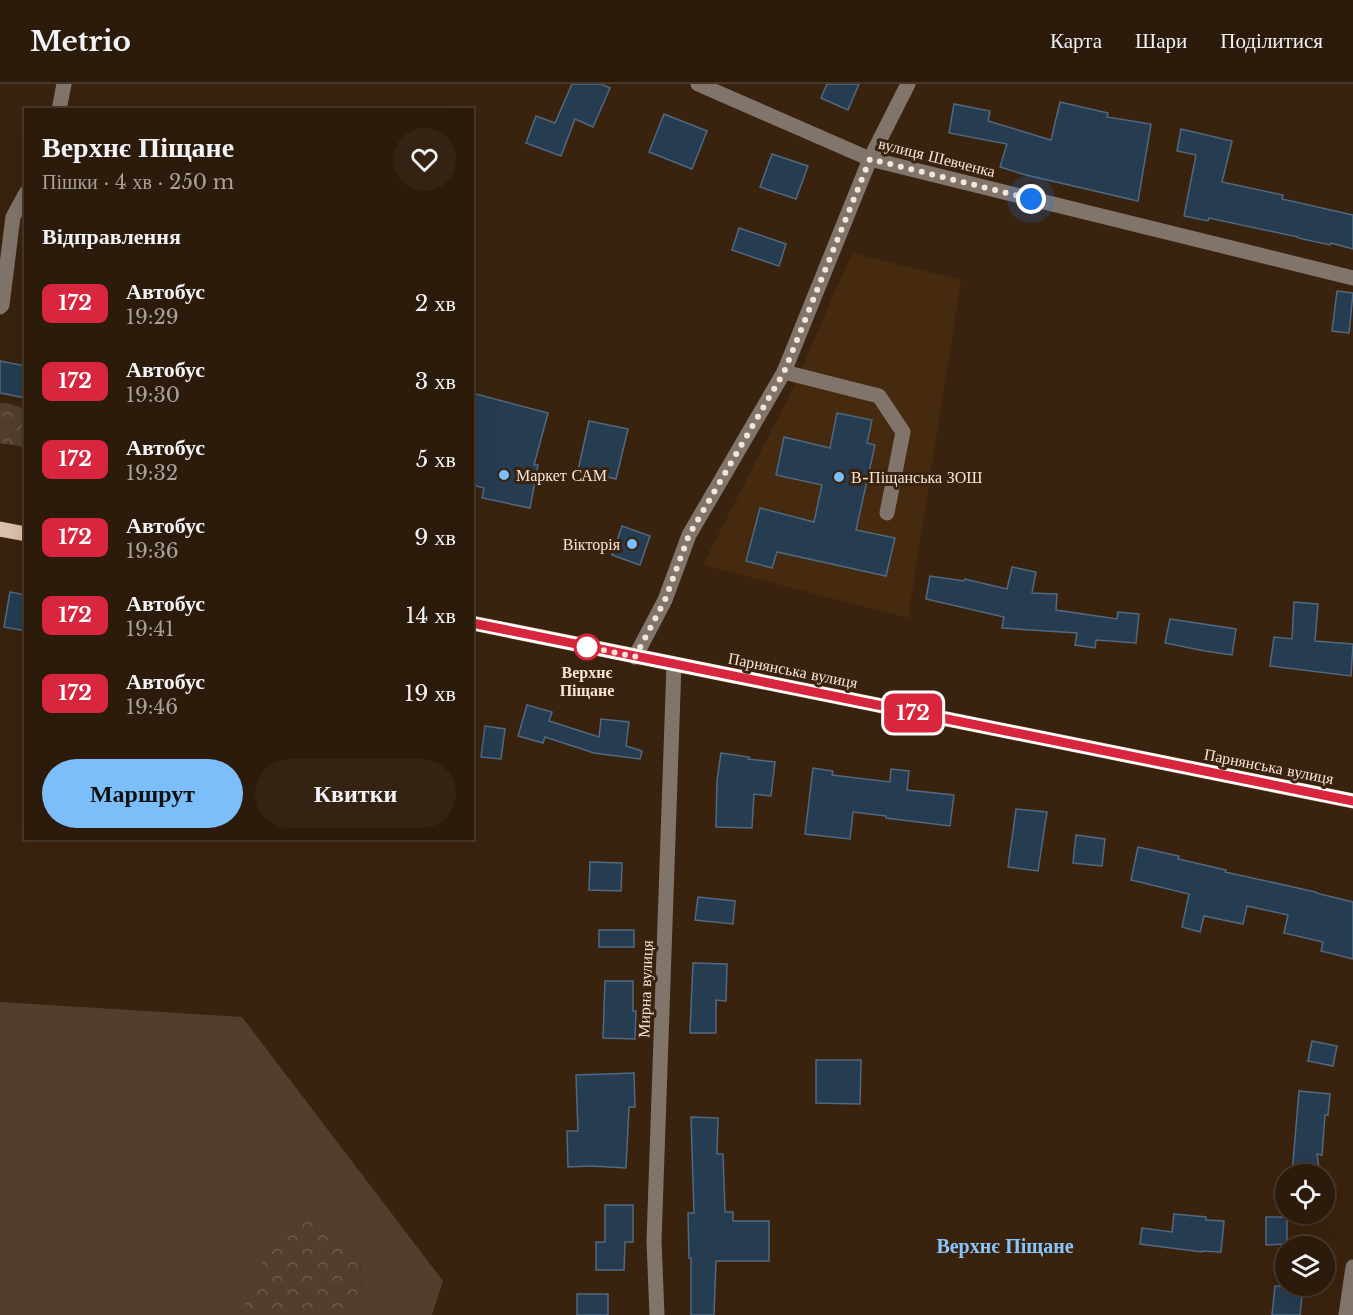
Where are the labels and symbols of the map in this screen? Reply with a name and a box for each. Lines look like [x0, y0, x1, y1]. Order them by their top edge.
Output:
street label: вулиця Шевченка [876, 133, 998, 181]
your location [1016, 184, 1046, 214]
place label: Маркет САМ [516, 465, 607, 485]
place label: В-Піщанська ЗОШ [851, 467, 982, 487]
marker: Маркет САМ [497, 468, 511, 482]
marker: В-Піщанська ЗОШ [832, 470, 846, 484]
place label: Вікторія [563, 534, 621, 554]
marker: Вікторія [625, 537, 639, 551]
marker: Верхнє Піщане [574, 634, 600, 660]
street label: Парнянська вулиця [727, 648, 860, 692]
place label: Верхнє Піщане [560, 662, 614, 700]
line badge: 172 [878, 694, 948, 732]
street label: Парнянська вулиця [1203, 744, 1336, 788]
street label: Мирна вулиця [633, 939, 657, 1038]
district label: Верхнє Піщане [936, 1234, 1074, 1258]

